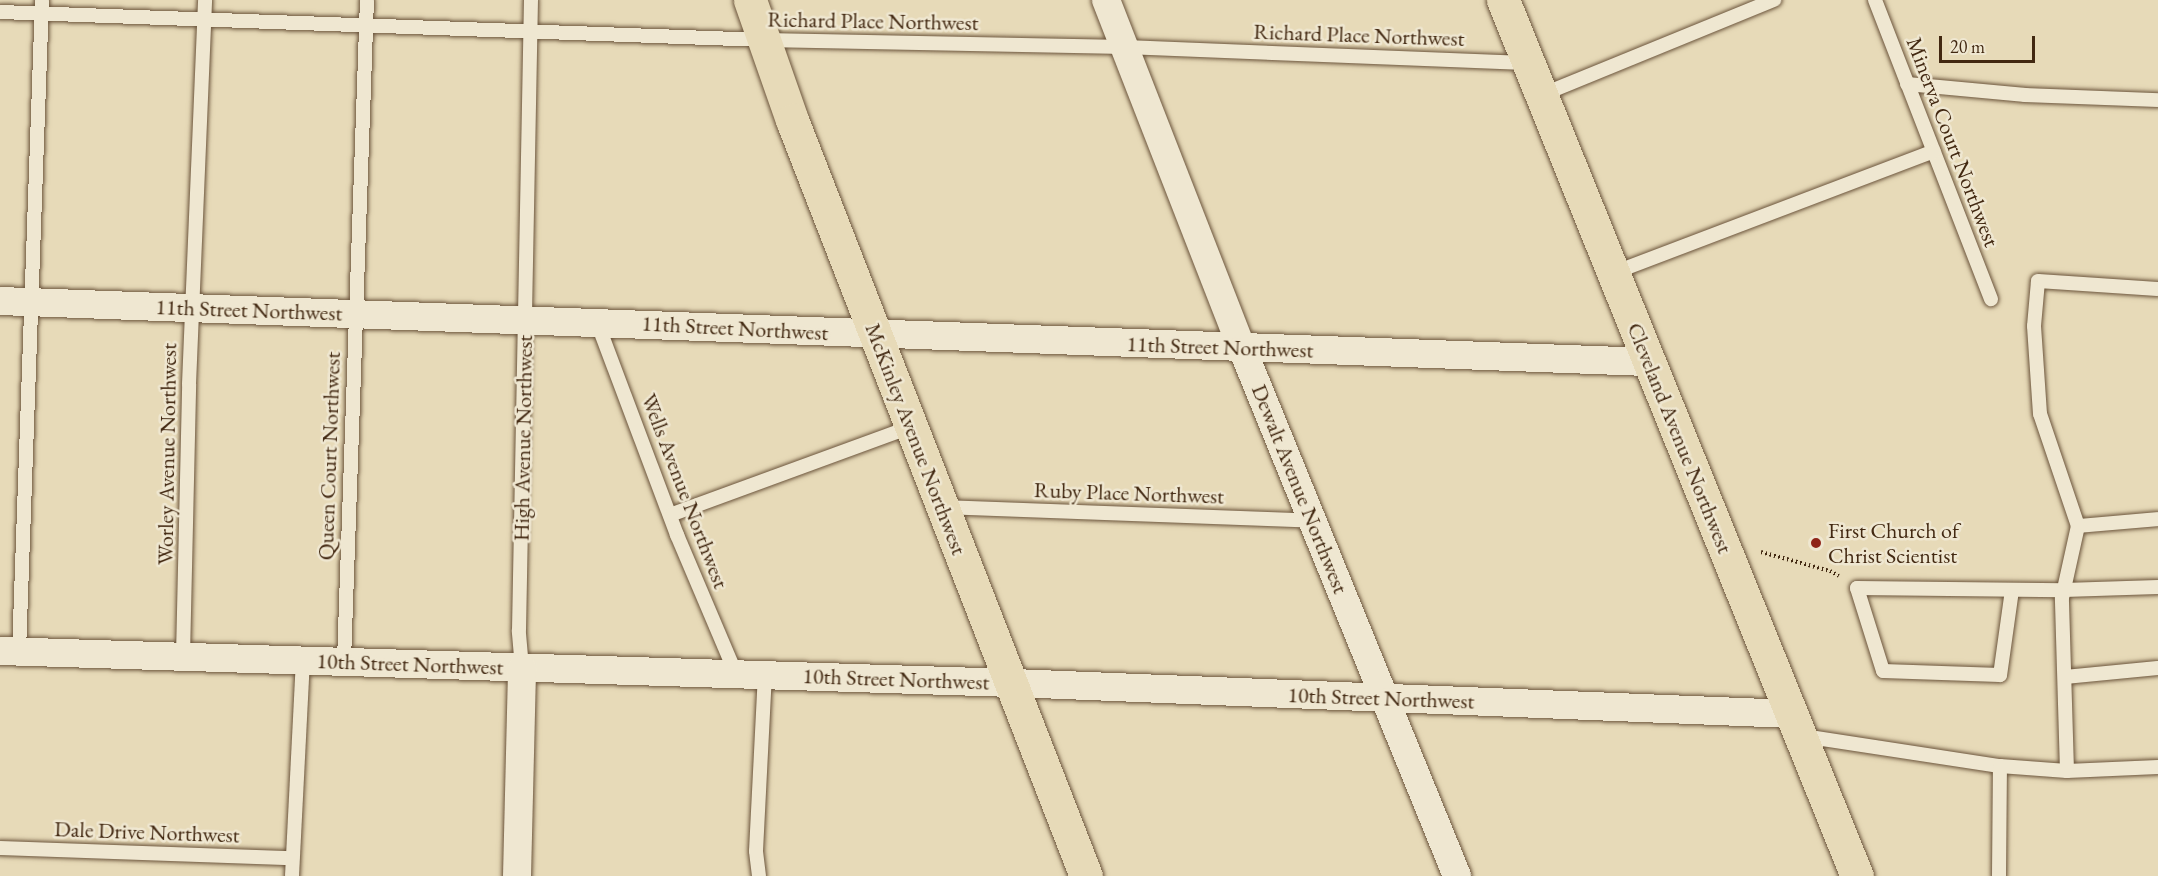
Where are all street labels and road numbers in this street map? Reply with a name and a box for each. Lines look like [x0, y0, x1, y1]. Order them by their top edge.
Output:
street label: Richard Place Northwest [767, 6, 979, 36]
street label: Richard Place Northwest [1253, 18, 1465, 52]
street label: Minerva Court Northwest [1901, 33, 2005, 251]
street label: 11th Street Northwest [155, 294, 343, 326]
street label: 11th Street Northwest [641, 310, 829, 346]
street label: McKinley Avenue Northwest [860, 319, 972, 559]
street label: Cleveland Avenue Northwest [1622, 319, 1738, 557]
street label: 11th Street Northwest [1126, 331, 1314, 363]
street label: High Avenue Northwest [508, 335, 538, 541]
street label: Worley Avenue Northwest [152, 343, 182, 565]
street label: Queen Court Northwest [312, 351, 346, 561]
street label: Dewalt Avenue Northwest [1246, 381, 1354, 597]
street label: Wells Avenue Northwest [636, 390, 734, 592]
street label: Ruby Place Northwest [1033, 476, 1225, 510]
street label: 10th Street Northwest [316, 648, 504, 680]
street label: 10th Street Northwest [802, 663, 990, 695]
street label: 10th Street Northwest [1287, 682, 1475, 714]
street label: Dale Drive Northwest [54, 816, 240, 848]

